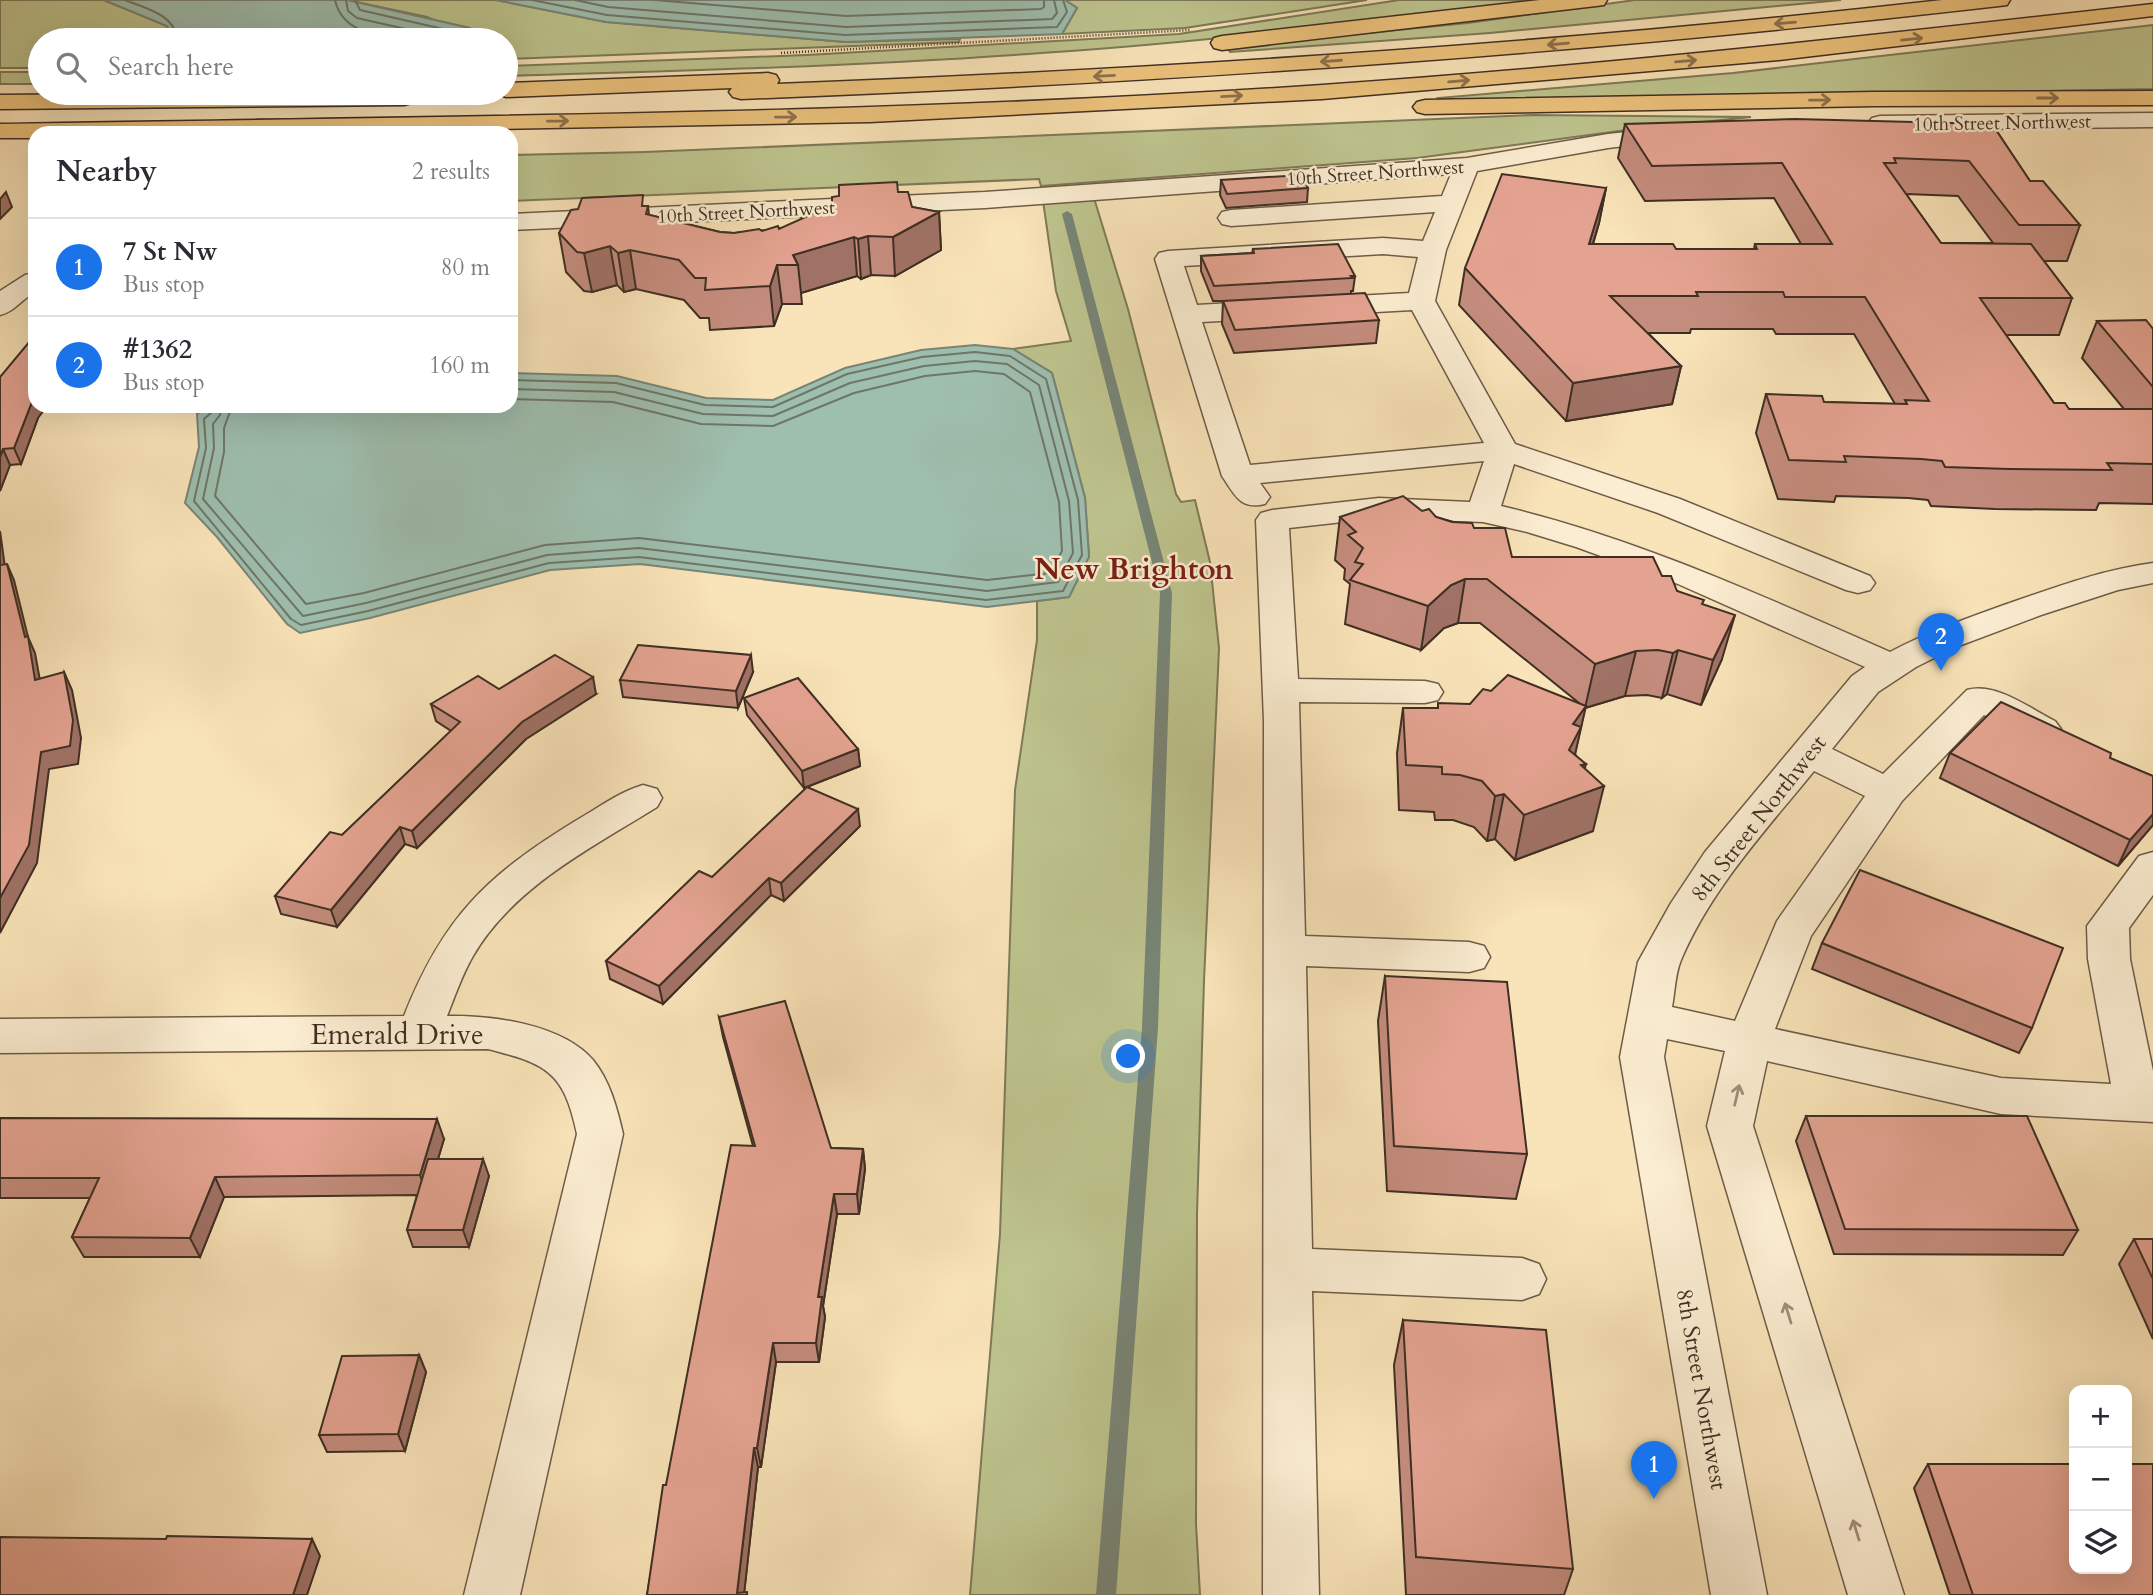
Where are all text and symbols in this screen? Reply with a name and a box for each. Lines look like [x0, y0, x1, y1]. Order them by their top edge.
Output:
one-way arrow [1774, 17, 1796, 30]
search box [28, 28, 518, 105]
one-way arrow [1900, 33, 1923, 46]
one-way arrow [1547, 38, 1570, 51]
icon: search [52, 48, 90, 86]
text: Search here [108, 49, 234, 84]
one-way arrow [1320, 55, 1343, 68]
one-way arrow [1674, 55, 1696, 68]
one-way arrow [1093, 69, 1116, 82]
one-way arrow [1447, 74, 1470, 87]
one-way arrow [1220, 89, 1243, 102]
one-way arrow [2036, 91, 2059, 105]
one-way arrow [1808, 93, 1831, 107]
street label: 10th Street Northwest [1913, 108, 2091, 138]
one-way arrow [774, 110, 797, 124]
one-way arrow [546, 115, 569, 128]
text: Nearby [56, 151, 157, 192]
street label: 10th Street Northwest [1285, 154, 1465, 192]
text: 2 results [412, 156, 490, 187]
street label: 10th Street Northwest [657, 194, 836, 230]
text: 7 St Nw [123, 234, 218, 269]
text: 1 [73, 252, 85, 283]
text: 80 m [441, 252, 490, 283]
text: Bus stop [123, 269, 205, 300]
text: #1362 [123, 332, 192, 367]
text: 2 [73, 350, 85, 381]
text: 160 m [429, 350, 490, 381]
text: Bus stop [123, 367, 205, 398]
district label: New Brighton [1034, 549, 1234, 590]
pin: 2 [1918, 613, 1964, 671]
street label: 8th Street Northwest [1684, 729, 1833, 908]
street label: Emerald Drive [310, 1016, 484, 1054]
your location [1111, 1039, 1145, 1073]
one-way arrow [1731, 1084, 1745, 1107]
street label: 8th Street Northwest [1669, 1286, 1734, 1492]
one-way arrow [1781, 1302, 1794, 1324]
map controls [2069, 1385, 2132, 1574]
button: + [2069, 1385, 2132, 1448]
pin: 1 [1631, 1441, 1677, 1499]
button: − [2069, 1448, 2132, 1511]
button: layers [2069, 1511, 2132, 1574]
one-way arrow [1848, 1519, 1861, 1541]

